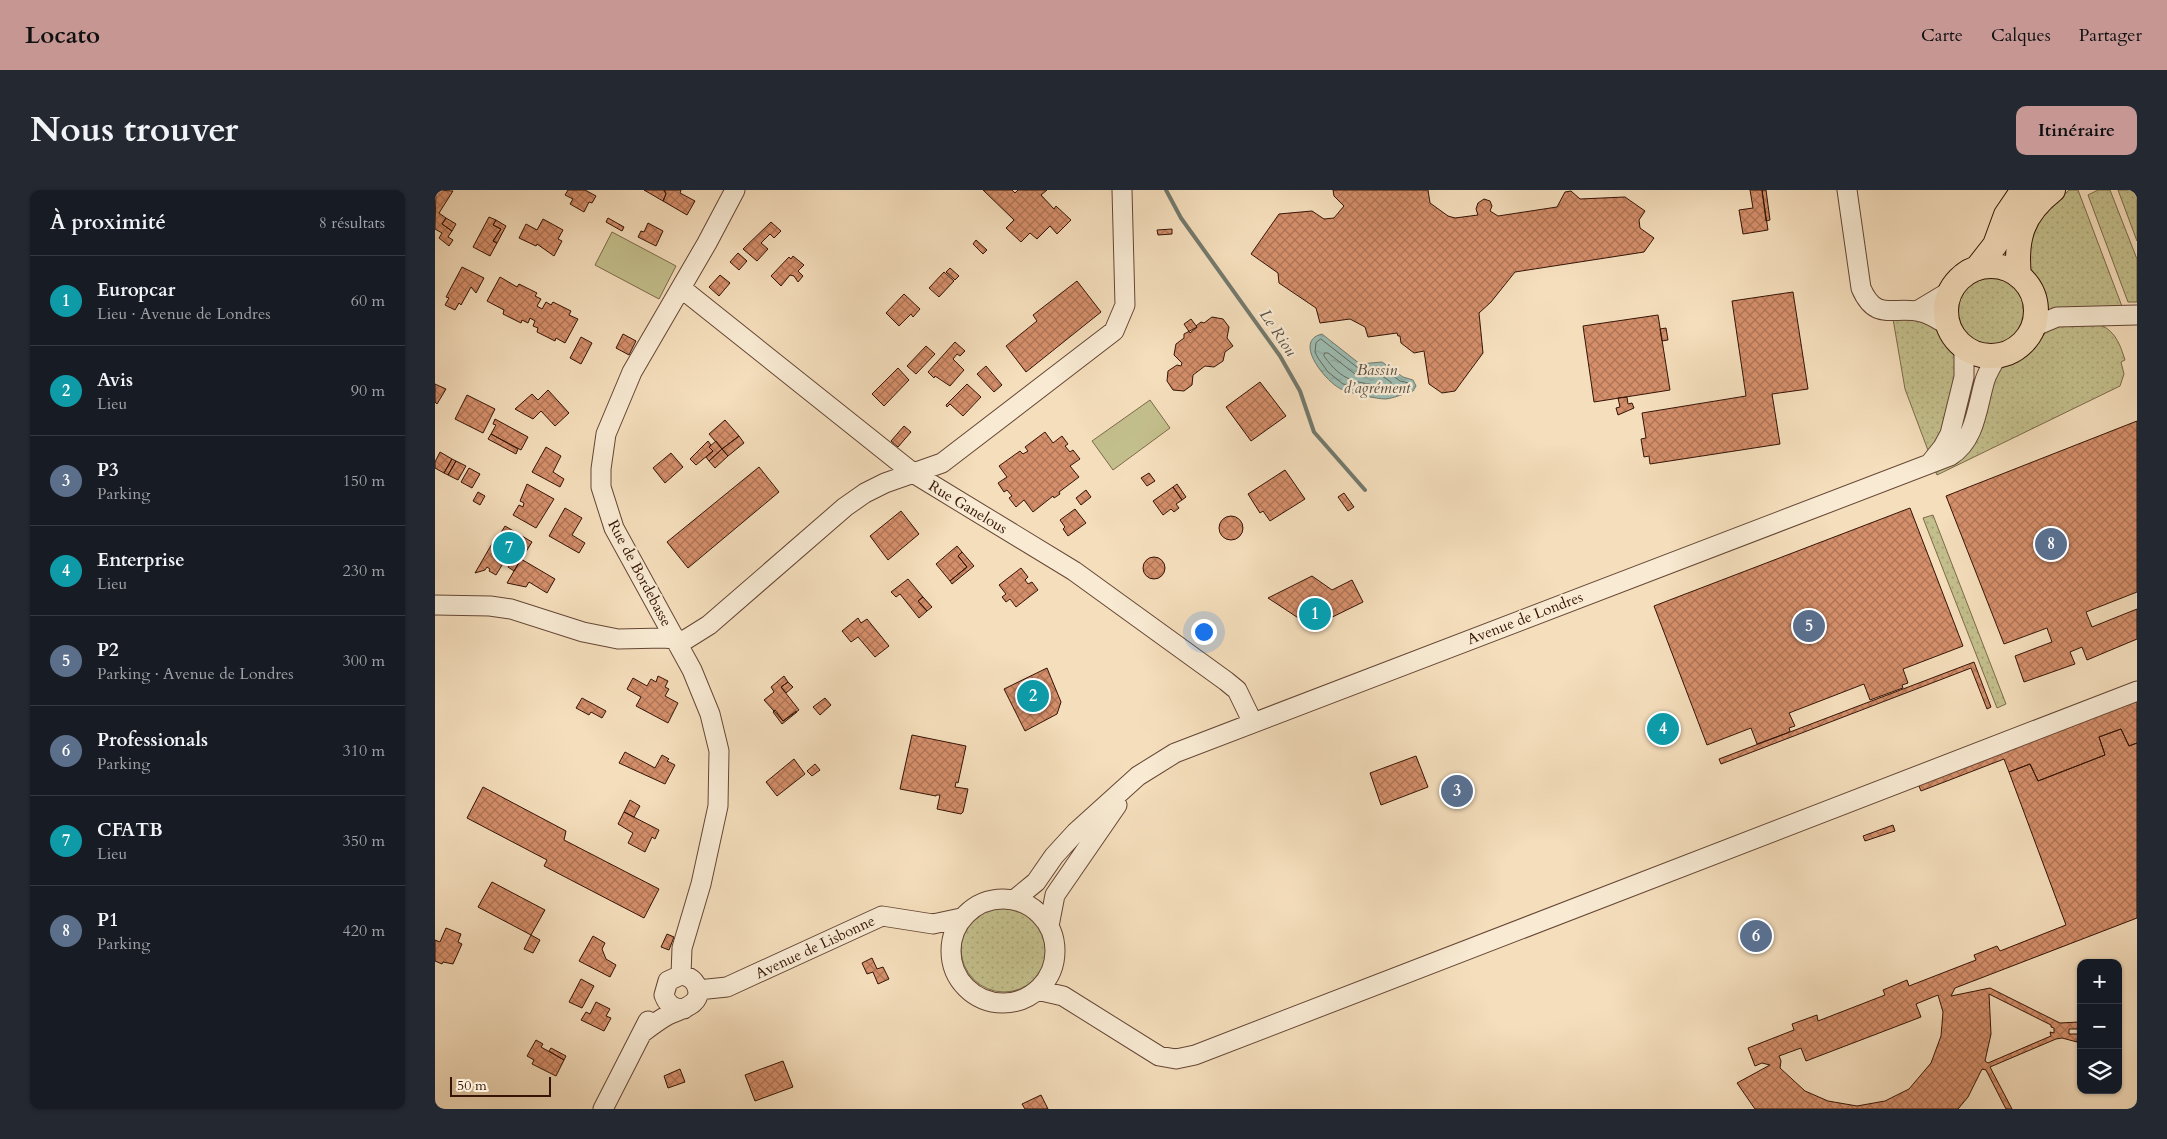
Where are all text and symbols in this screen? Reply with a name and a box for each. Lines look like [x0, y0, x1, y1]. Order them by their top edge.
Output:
text: Locato [25, 19, 100, 52]
text: Carte [1921, 23, 1963, 48]
text: Calques [1991, 23, 2051, 48]
text: Partager [2079, 23, 2142, 48]
text: Nous trouver [30, 106, 238, 154]
button: Itinéraire [2016, 106, 2137, 155]
text: À proximité [50, 208, 166, 237]
text: 8 résultats [319, 212, 385, 234]
text: Europcar [97, 277, 175, 303]
text: 1 [62, 290, 70, 312]
text: 60 m [351, 290, 385, 312]
text: Lieu · Avenue de Londres [97, 303, 271, 325]
water label: Le Riou [1254, 305, 1302, 361]
water label: Bassin d’agrément [1344, 359, 1411, 399]
text: Avis [97, 367, 133, 393]
text: 2 [62, 380, 70, 402]
text: 90 m [351, 380, 385, 402]
text: Lieu [97, 393, 127, 415]
text: P3 [97, 457, 119, 483]
text: 3 [62, 470, 70, 492]
text: 150 m [343, 470, 385, 492]
street label: Rue Ganelous [925, 476, 1011, 538]
text: Parking [97, 483, 150, 505]
street label: Rue de Bordebasse [603, 516, 677, 630]
pin: 8 [2035, 525, 2067, 563]
pin: 7 [493, 529, 525, 567]
text: Enterprise [97, 547, 185, 573]
text: 4 [62, 560, 70, 582]
text: 230 m [343, 560, 385, 582]
text: Lieu [97, 573, 127, 595]
street label: Avenue de Londres [1464, 587, 1586, 649]
pin: 1 [1299, 595, 1331, 633]
pin: 5 [1793, 607, 1825, 645]
your location [1191, 619, 1217, 645]
text: P2 [97, 637, 119, 663]
text: 5 [62, 650, 70, 672]
text: 300 m [343, 650, 385, 672]
text: Parking · Avenue de Londres [97, 663, 294, 685]
pin: 2 [1017, 677, 1049, 715]
pin: 4 [1647, 710, 1679, 748]
text: Professionals [97, 727, 208, 753]
text: 6 [62, 740, 70, 762]
text: 310 m [343, 740, 385, 762]
text: Parking [97, 753, 150, 775]
pin: 3 [1441, 772, 1473, 810]
text: CFATB [97, 817, 163, 843]
text: 7 [62, 830, 70, 852]
text: 350 m [343, 830, 385, 852]
text: Lieu [97, 843, 127, 865]
text: P1 [97, 907, 119, 933]
street label: Avenue de Lisbonne [752, 910, 878, 983]
pin: 6 [1740, 917, 1772, 955]
text: 8 [62, 920, 70, 942]
text: 420 m [343, 920, 385, 942]
text: Parking [97, 933, 150, 955]
map controls [2077, 959, 2122, 1094]
button: + [2077, 959, 2122, 1004]
button: − [2077, 1004, 2122, 1049]
button: layers [2077, 1049, 2122, 1094]
scale bar [450, 1074, 551, 1097]
text: 50 m [457, 1076, 487, 1095]

